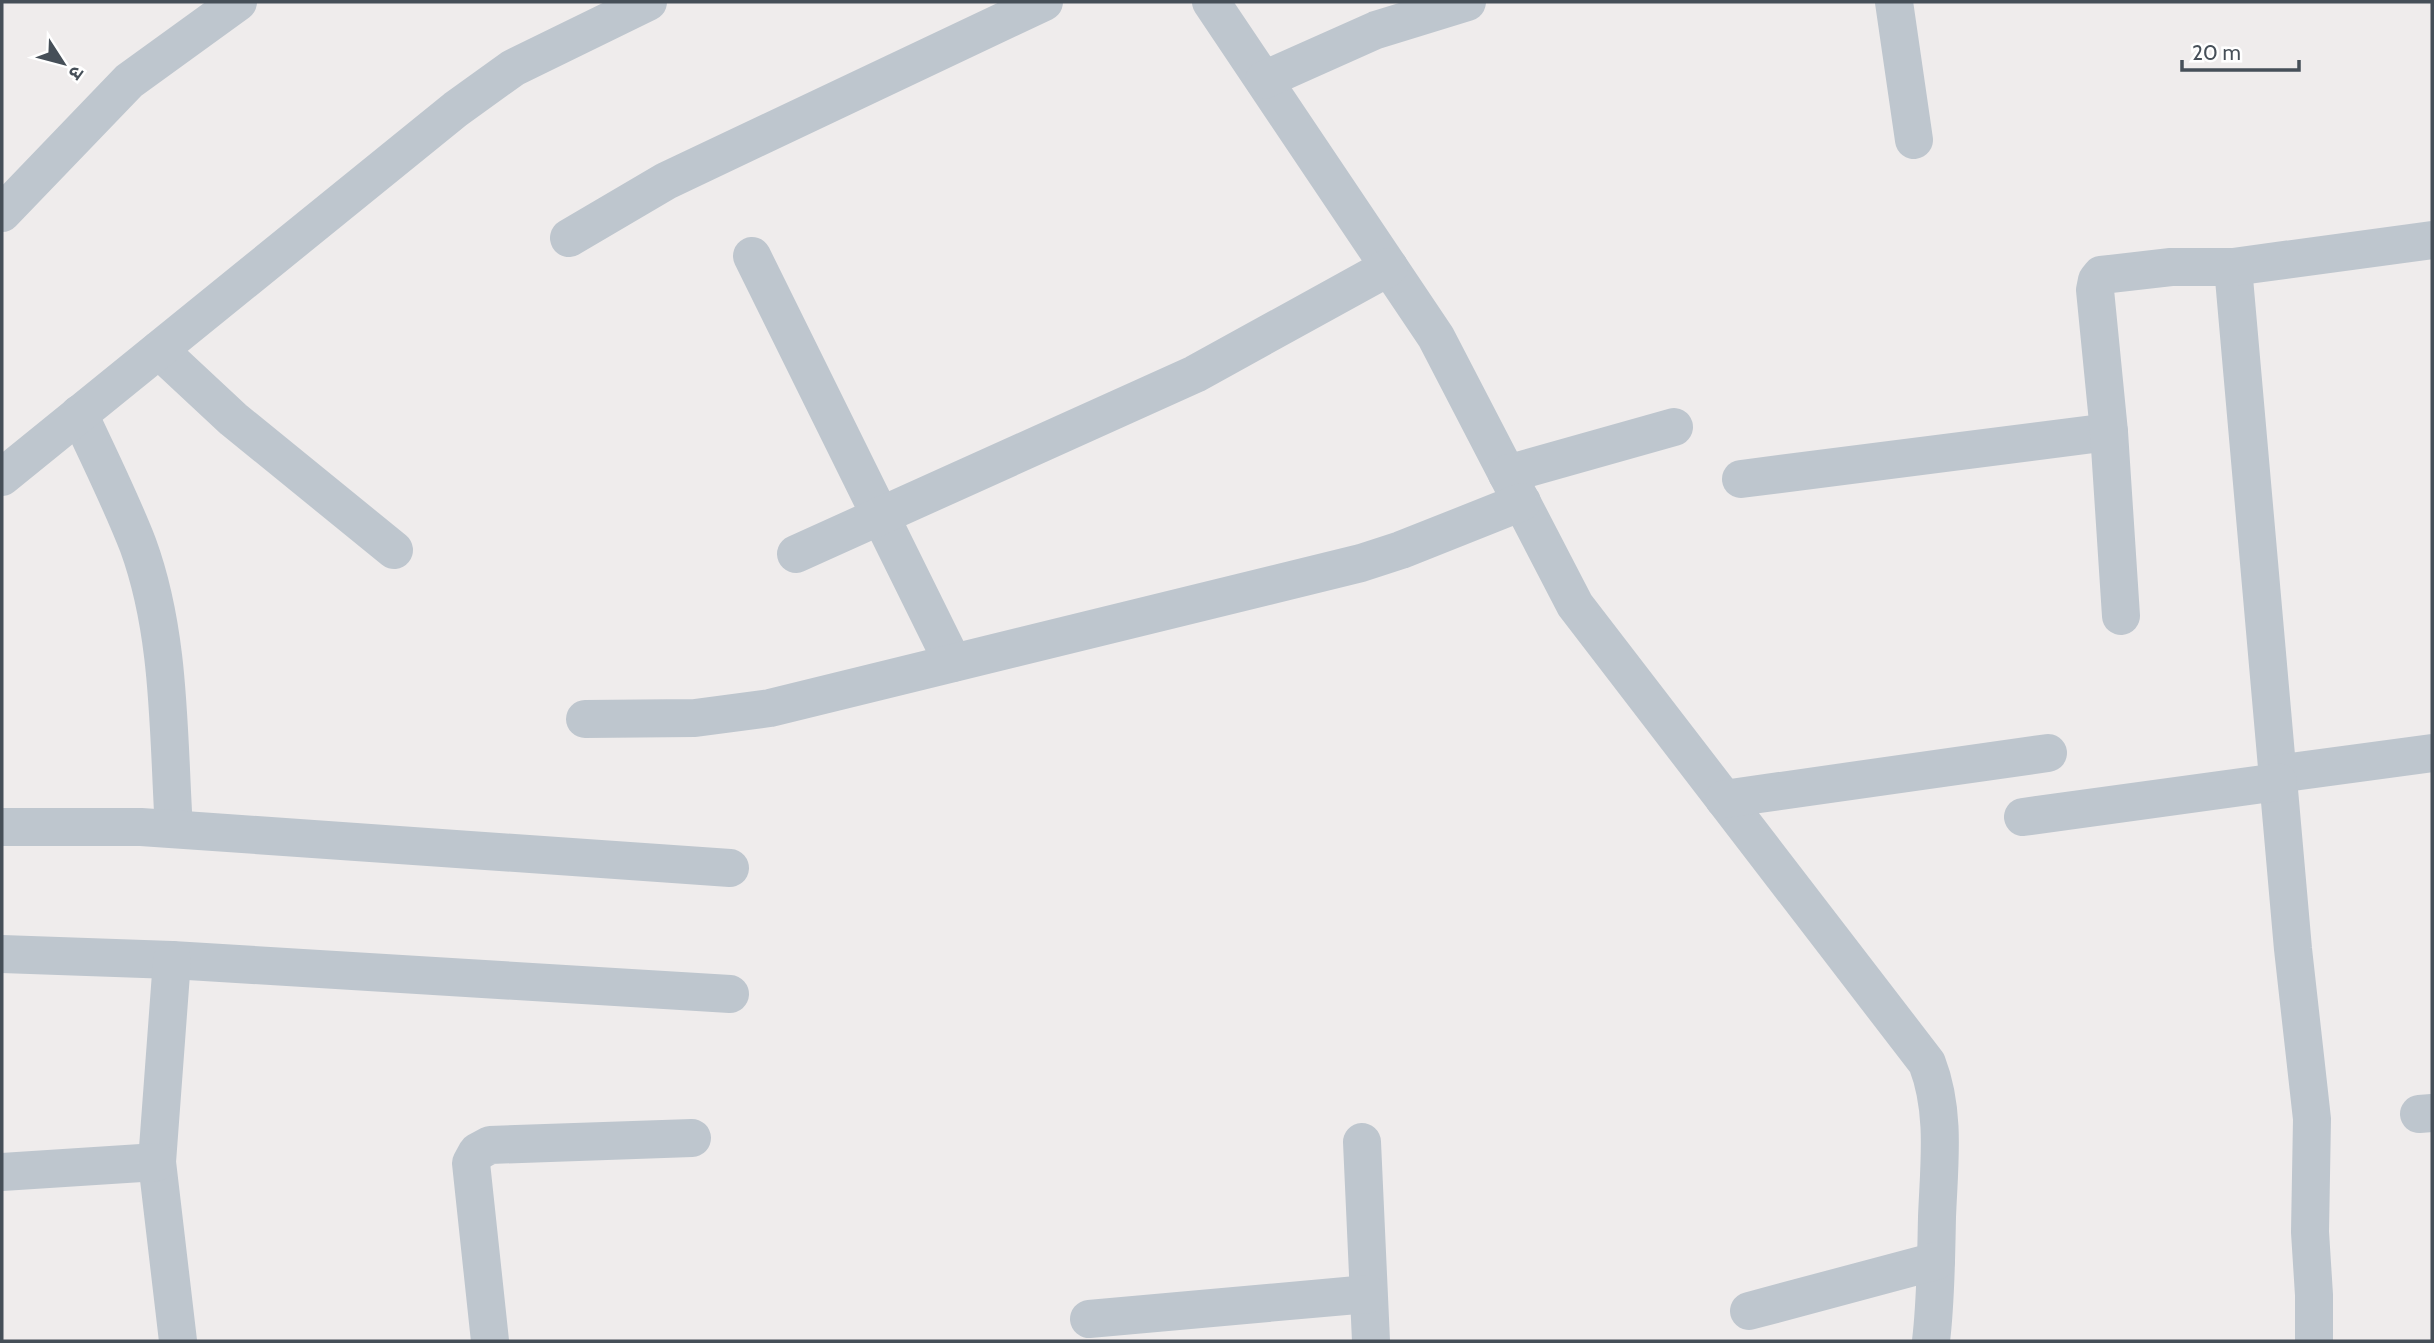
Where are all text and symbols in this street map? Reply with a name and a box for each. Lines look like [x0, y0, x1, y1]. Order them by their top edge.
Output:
north arrow [28, 28, 98, 98]
scale bar [2182, 28, 2299, 72]
text: 20 m [2192, 40, 2241, 65]
text: उ [63, 61, 89, 85]

